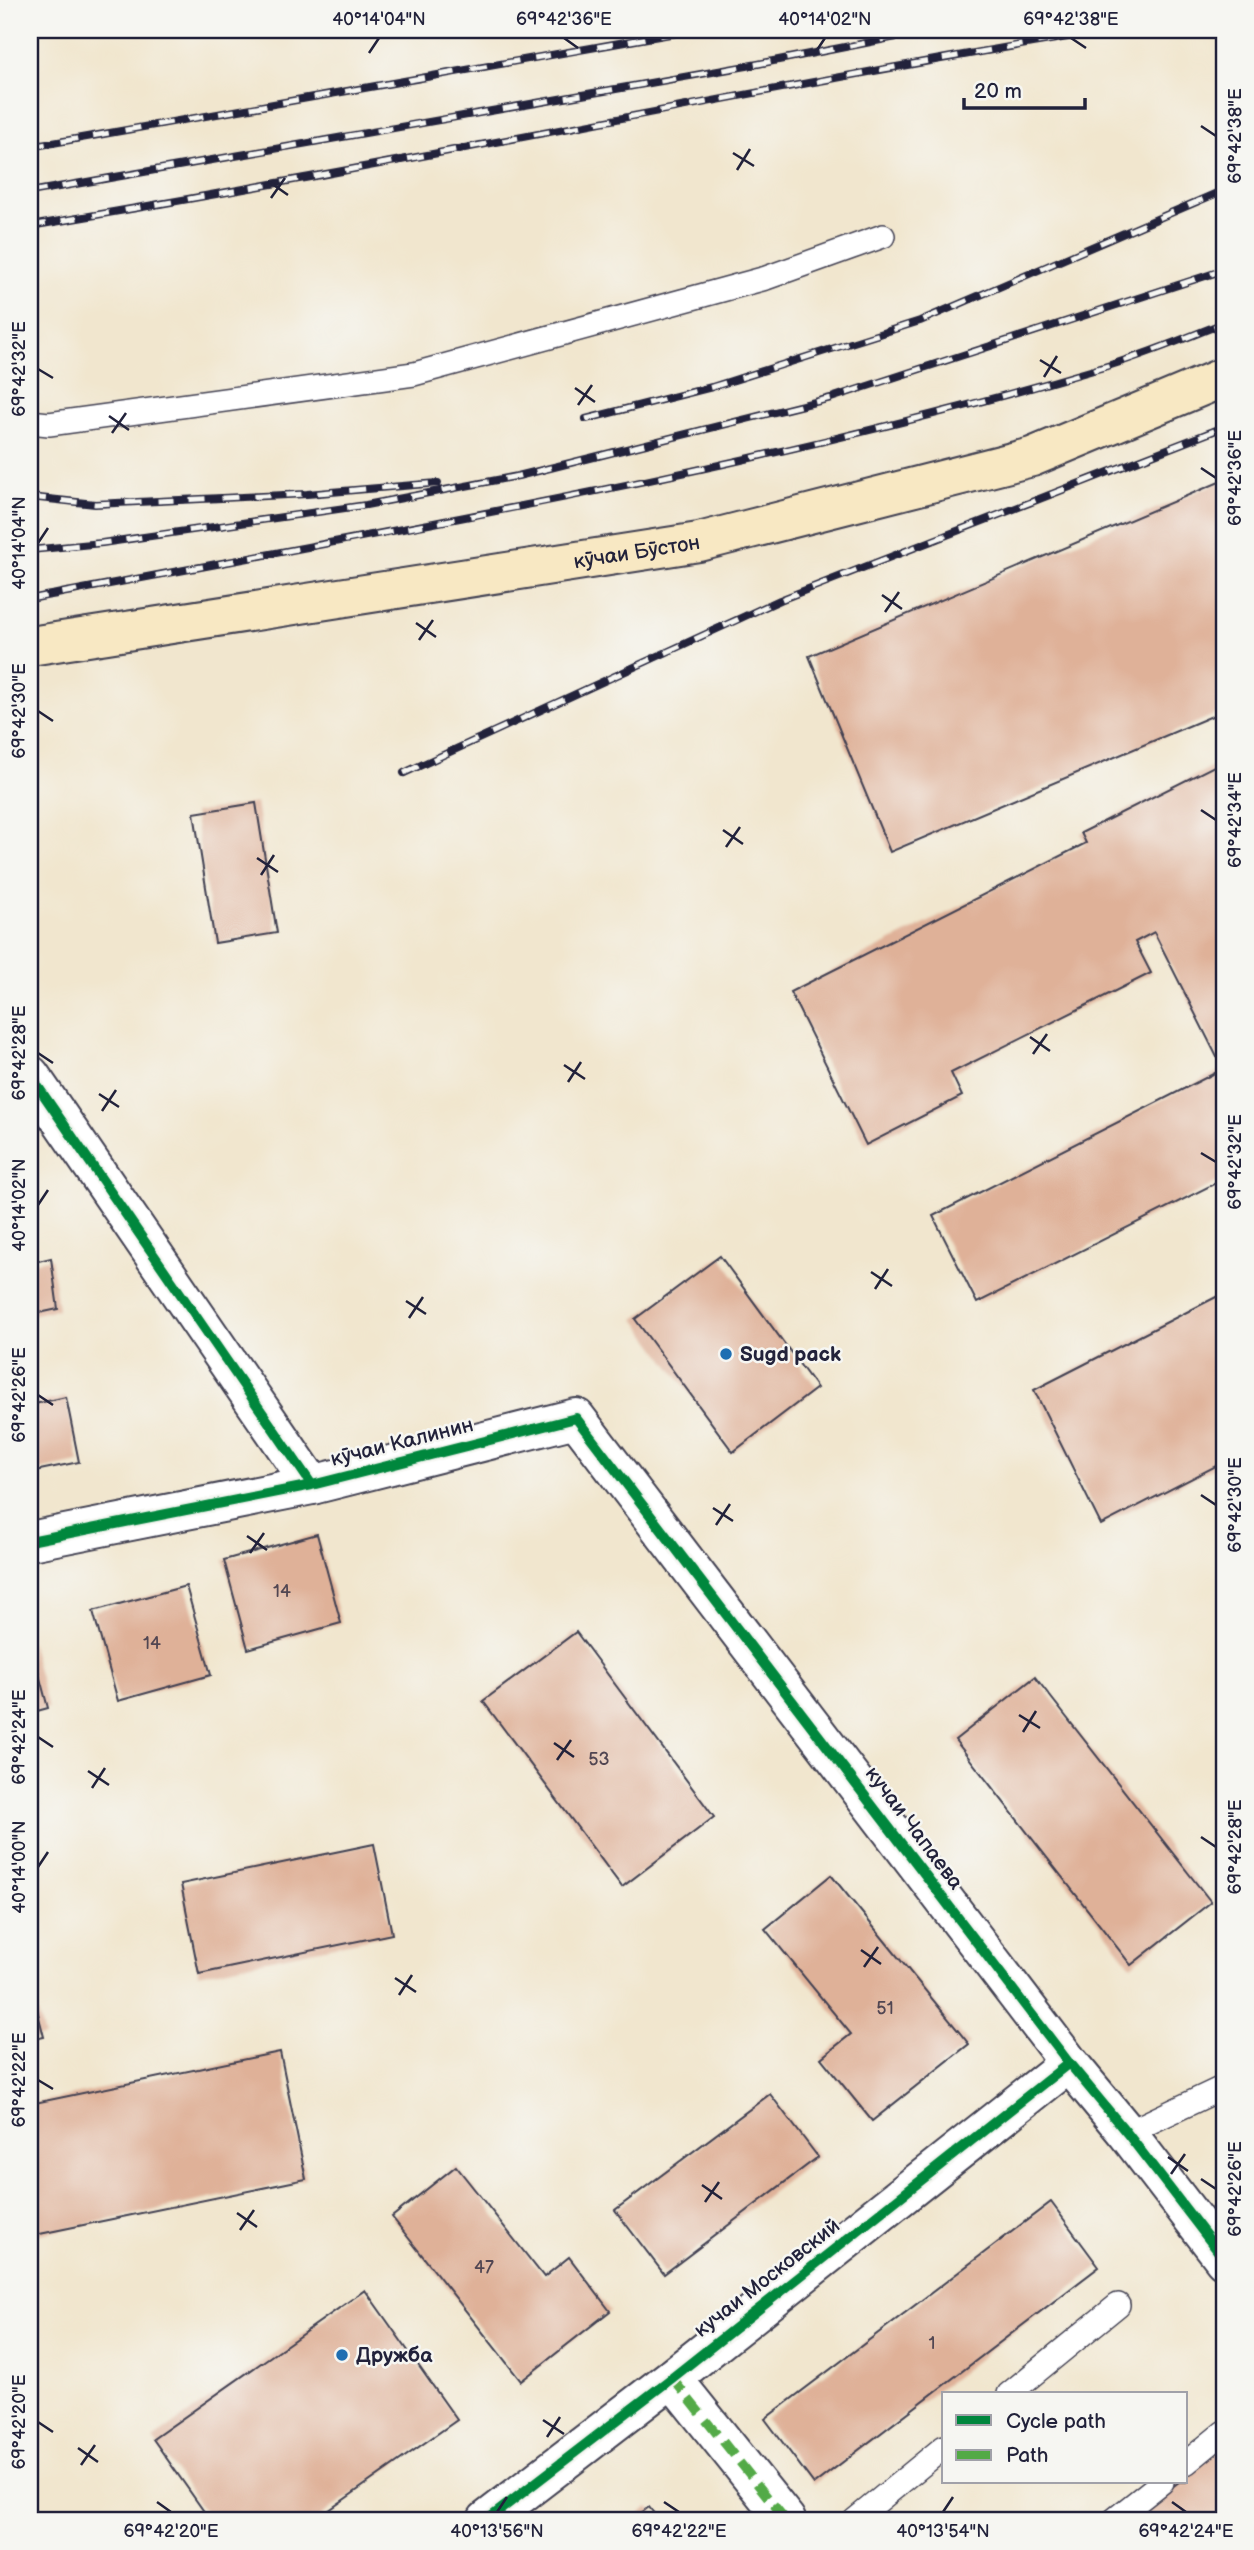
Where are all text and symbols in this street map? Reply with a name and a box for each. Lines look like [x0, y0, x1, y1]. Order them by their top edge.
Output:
text: 40°14'04"N [332, 9, 426, 30]
text: 69°42'36"E [516, 9, 612, 30]
text: 40°14'02"N [778, 9, 872, 30]
text: 69°42'38"E [1023, 9, 1119, 30]
scale bar [964, 66, 1084, 110]
text: 20 m [974, 79, 1022, 104]
text: 69°42'38"E [1225, 88, 1246, 184]
text: 69°42'32"E [9, 321, 30, 417]
text: 69°42'36"E [1225, 430, 1246, 526]
text: 40°14'04"N [9, 496, 30, 590]
street label: кӯчаи Бӯстон [572, 530, 702, 574]
text: 69°42'30"E [9, 663, 30, 759]
text: 69°42'34"E [1225, 772, 1246, 868]
text: 69°42'28"E [9, 1005, 30, 1101]
text: 69°42'32"E [1225, 1114, 1246, 1210]
text: 40°14'02"N [9, 1158, 30, 1252]
place label: Sugd pack [740, 1342, 841, 1367]
marker: Sugd pack [718, 1346, 734, 1362]
text: 69°42'26"E [9, 1347, 30, 1443]
street label: кӯчаи Калинин [328, 1412, 476, 1472]
text: 69°42'30"E [1225, 1457, 1246, 1553]
house number: 14 [273, 1581, 291, 1602]
house number: 14 [143, 1633, 161, 1654]
text: 69°42'24"E [9, 1689, 30, 1785]
house number: 53 [588, 1749, 610, 1770]
street label: кучаи Чапаева [860, 1762, 969, 1895]
text: 69°42'28"E [1225, 1799, 1246, 1895]
text: 40°14'00"N [9, 1820, 30, 1914]
house number: 51 [876, 1998, 894, 2019]
text: 69°42'22"E [9, 2032, 30, 2128]
text: 69°42'26"E [1225, 2141, 1246, 2237]
street label: кучаи Московский [689, 2213, 845, 2343]
house number: 47 [474, 2257, 494, 2278]
house number: 1 [929, 2333, 935, 2354]
place label: Дружба [356, 2343, 433, 2368]
marker: Дружба [334, 2347, 350, 2363]
text: 69°42'20"E [9, 2374, 30, 2470]
legend [942, 2392, 1188, 2484]
text: Cycle path [1006, 2409, 1106, 2434]
text: Path [1006, 2443, 1048, 2468]
text: 69°42'20"E [123, 2521, 219, 2542]
text: 40°13'56"N [450, 2521, 544, 2542]
text: 69°42'22"E [631, 2521, 727, 2542]
text: 40°13'54"N [896, 2521, 990, 2542]
text: 69°42'24"E [1138, 2521, 1234, 2542]

